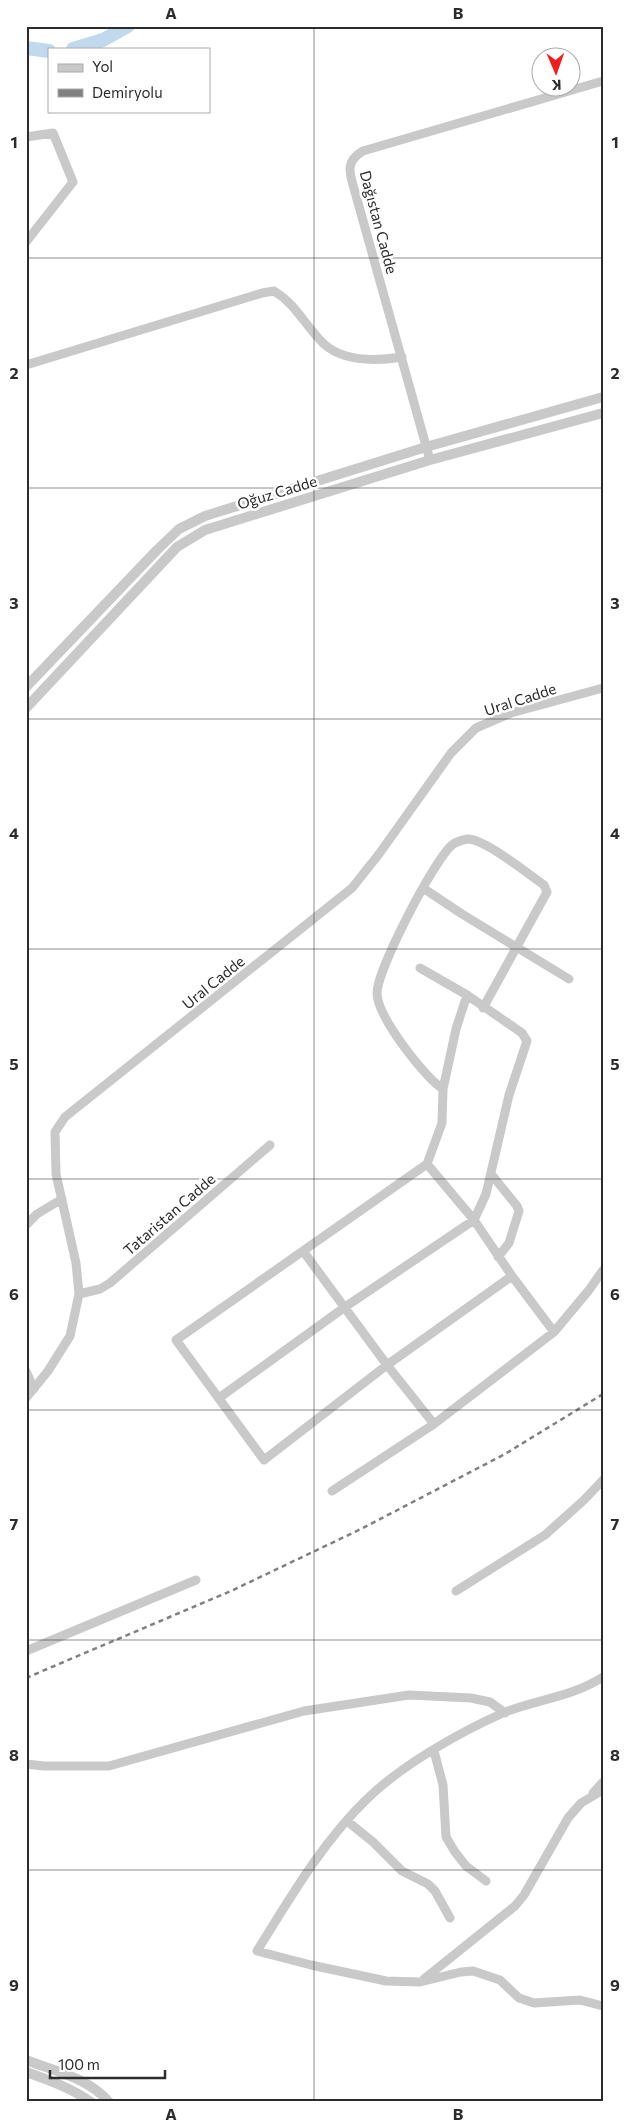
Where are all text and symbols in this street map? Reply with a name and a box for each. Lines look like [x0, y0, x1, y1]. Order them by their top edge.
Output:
text: A [165, 3, 177, 22]
text: B [453, 3, 464, 22]
legend [48, 48, 210, 112]
north arrow [532, 48, 582, 98]
text: Yol [92, 57, 113, 75]
text: K [551, 77, 562, 94]
text: Demiryolu [92, 83, 163, 101]
text: 1 [10, 132, 18, 151]
text: 1 [611, 132, 619, 151]
street label: Dağıstan Cadde [357, 168, 401, 276]
text: 2 [9, 363, 19, 382]
text: 2 [610, 363, 620, 382]
street label: Oğuz Cadde [235, 471, 319, 513]
text: 3 [9, 593, 19, 612]
text: 3 [610, 593, 620, 612]
street label: Ural Cadde [482, 679, 558, 719]
text: 4 [9, 823, 19, 842]
text: 4 [610, 823, 620, 842]
street label: Ural Cadde [178, 951, 248, 1012]
text: 5 [9, 1054, 19, 1073]
text: 5 [610, 1054, 620, 1073]
street label: Tataristan Cadde [119, 1169, 219, 1259]
text: 6 [9, 1284, 19, 1303]
text: 6 [610, 1284, 620, 1303]
text: 7 [10, 1514, 19, 1533]
text: 7 [611, 1514, 620, 1533]
text: 8 [9, 1745, 19, 1764]
text: 8 [610, 1745, 620, 1764]
text: 9 [9, 1975, 19, 1994]
text: 9 [610, 1975, 620, 1994]
scale bar [50, 2048, 165, 2080]
text: 100 m [58, 2055, 100, 2073]
text: A [165, 2104, 177, 2123]
text: B [453, 2104, 464, 2123]

